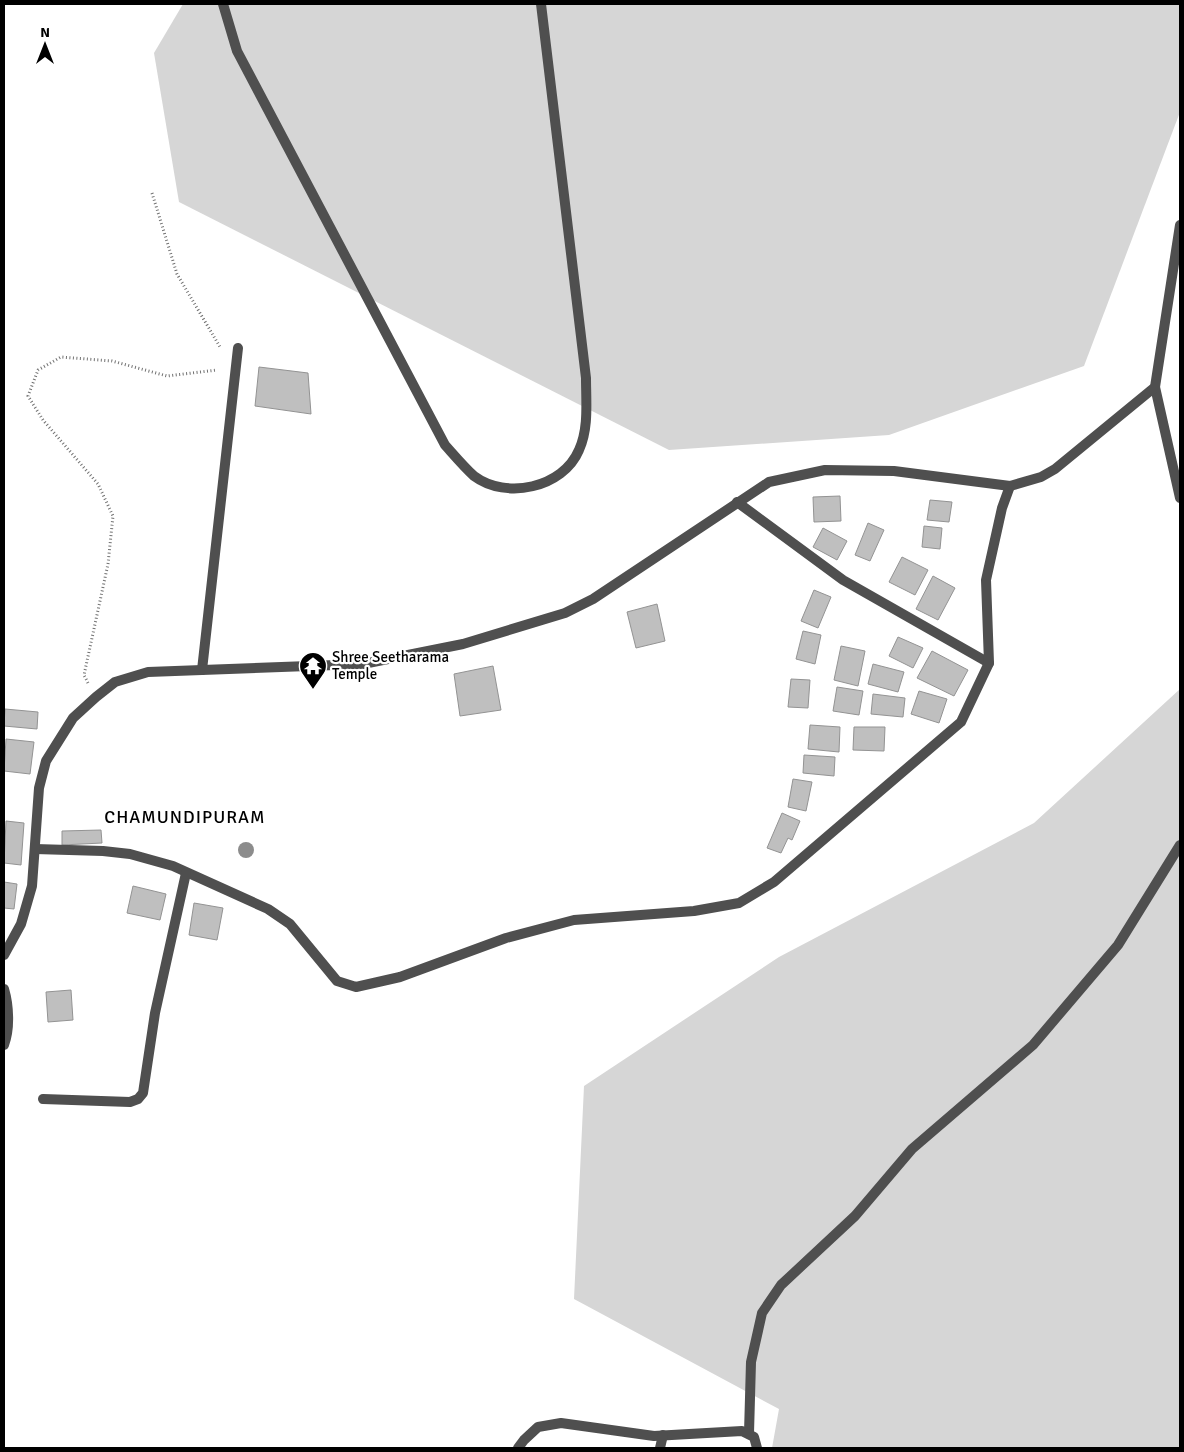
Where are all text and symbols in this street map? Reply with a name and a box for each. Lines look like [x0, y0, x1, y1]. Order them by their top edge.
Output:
north arrow [20, 20, 70, 70]
text: N [40, 24, 50, 41]
place label: Shree Seetharama Temple [332, 648, 449, 683]
temple icon: Shree Seetharama Temple [298, 651, 328, 690]
district label: CHAMUNDIPURAM [104, 806, 266, 828]

